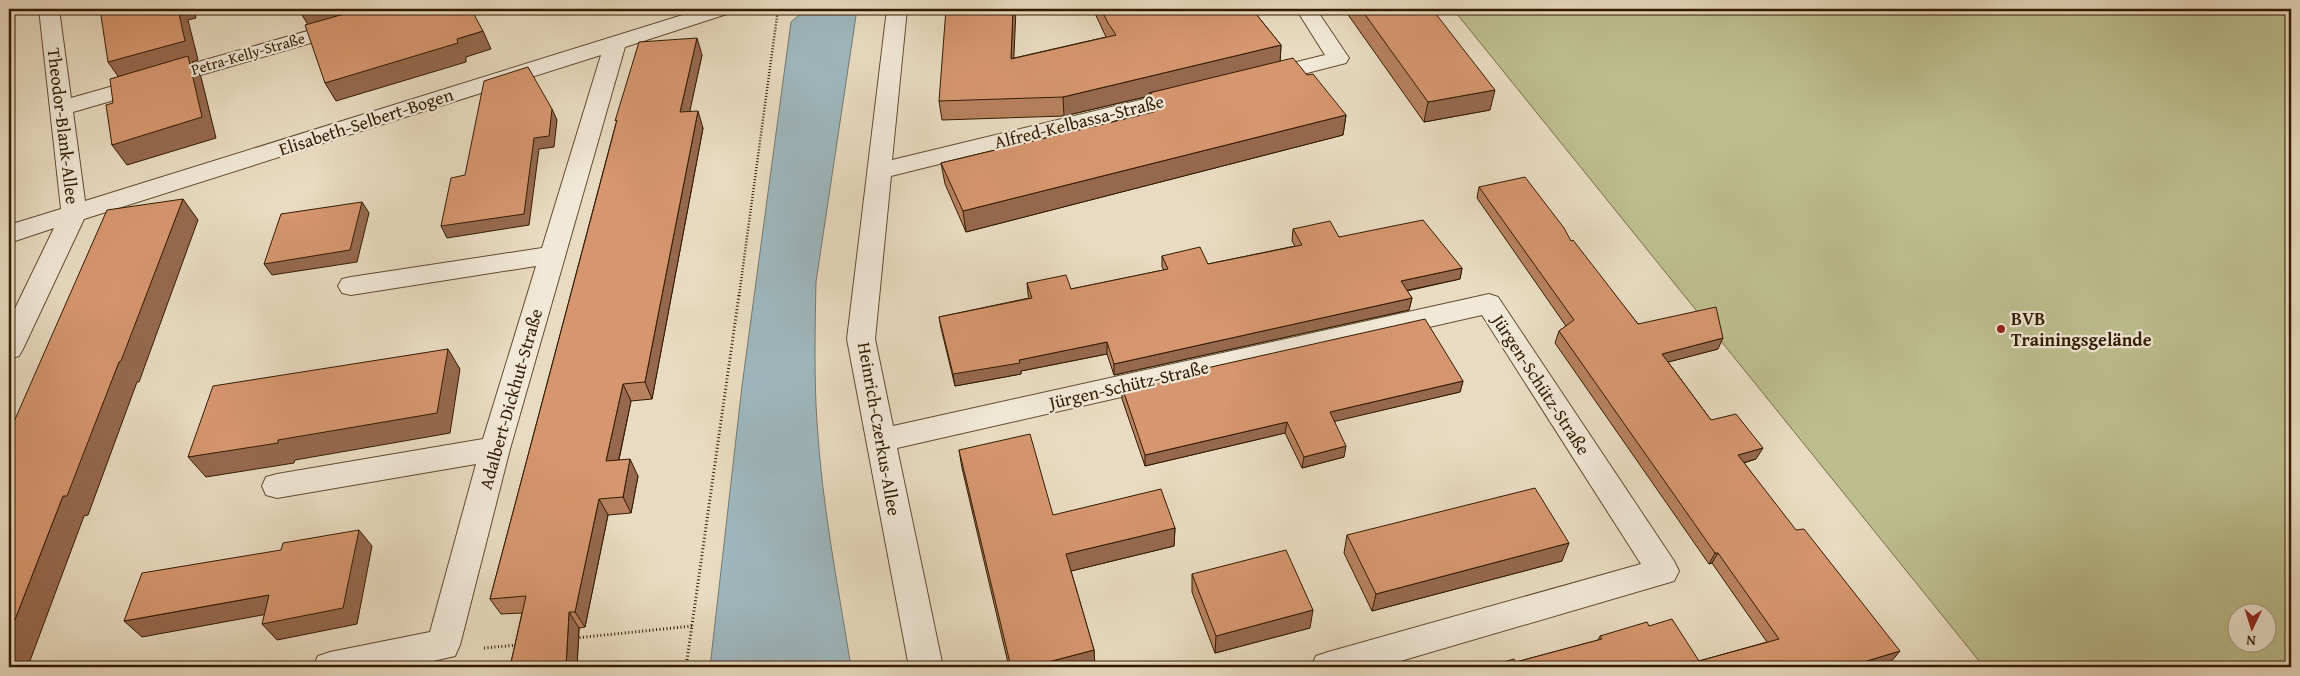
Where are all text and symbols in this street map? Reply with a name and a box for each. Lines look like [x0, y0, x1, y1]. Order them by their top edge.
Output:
street label: Petra-Kelly-Straße [189, 27, 307, 80]
street label: Theodor-Blank-Allee [41, 46, 86, 206]
street label: Elisabeth-Selbert-Bogen [275, 81, 457, 163]
street label: Alfred-Kelbassa-Straße [991, 87, 1167, 156]
street label: Adalbert-Dickhut-Straße [472, 305, 549, 492]
place label: BVB Trainingsgelände [2011, 305, 2152, 353]
street label: Jürgen-Schütz-Straße [1485, 307, 1597, 461]
marker: BVB Trainingsgelände [1995, 323, 2007, 335]
street label: Heinrich-Czerkus-Allee [851, 340, 908, 518]
street label: Jürgen-Schütz-Straße [1044, 353, 1211, 416]
north arrow [2228, 604, 2278, 654]
text: N [2245, 631, 2256, 651]

